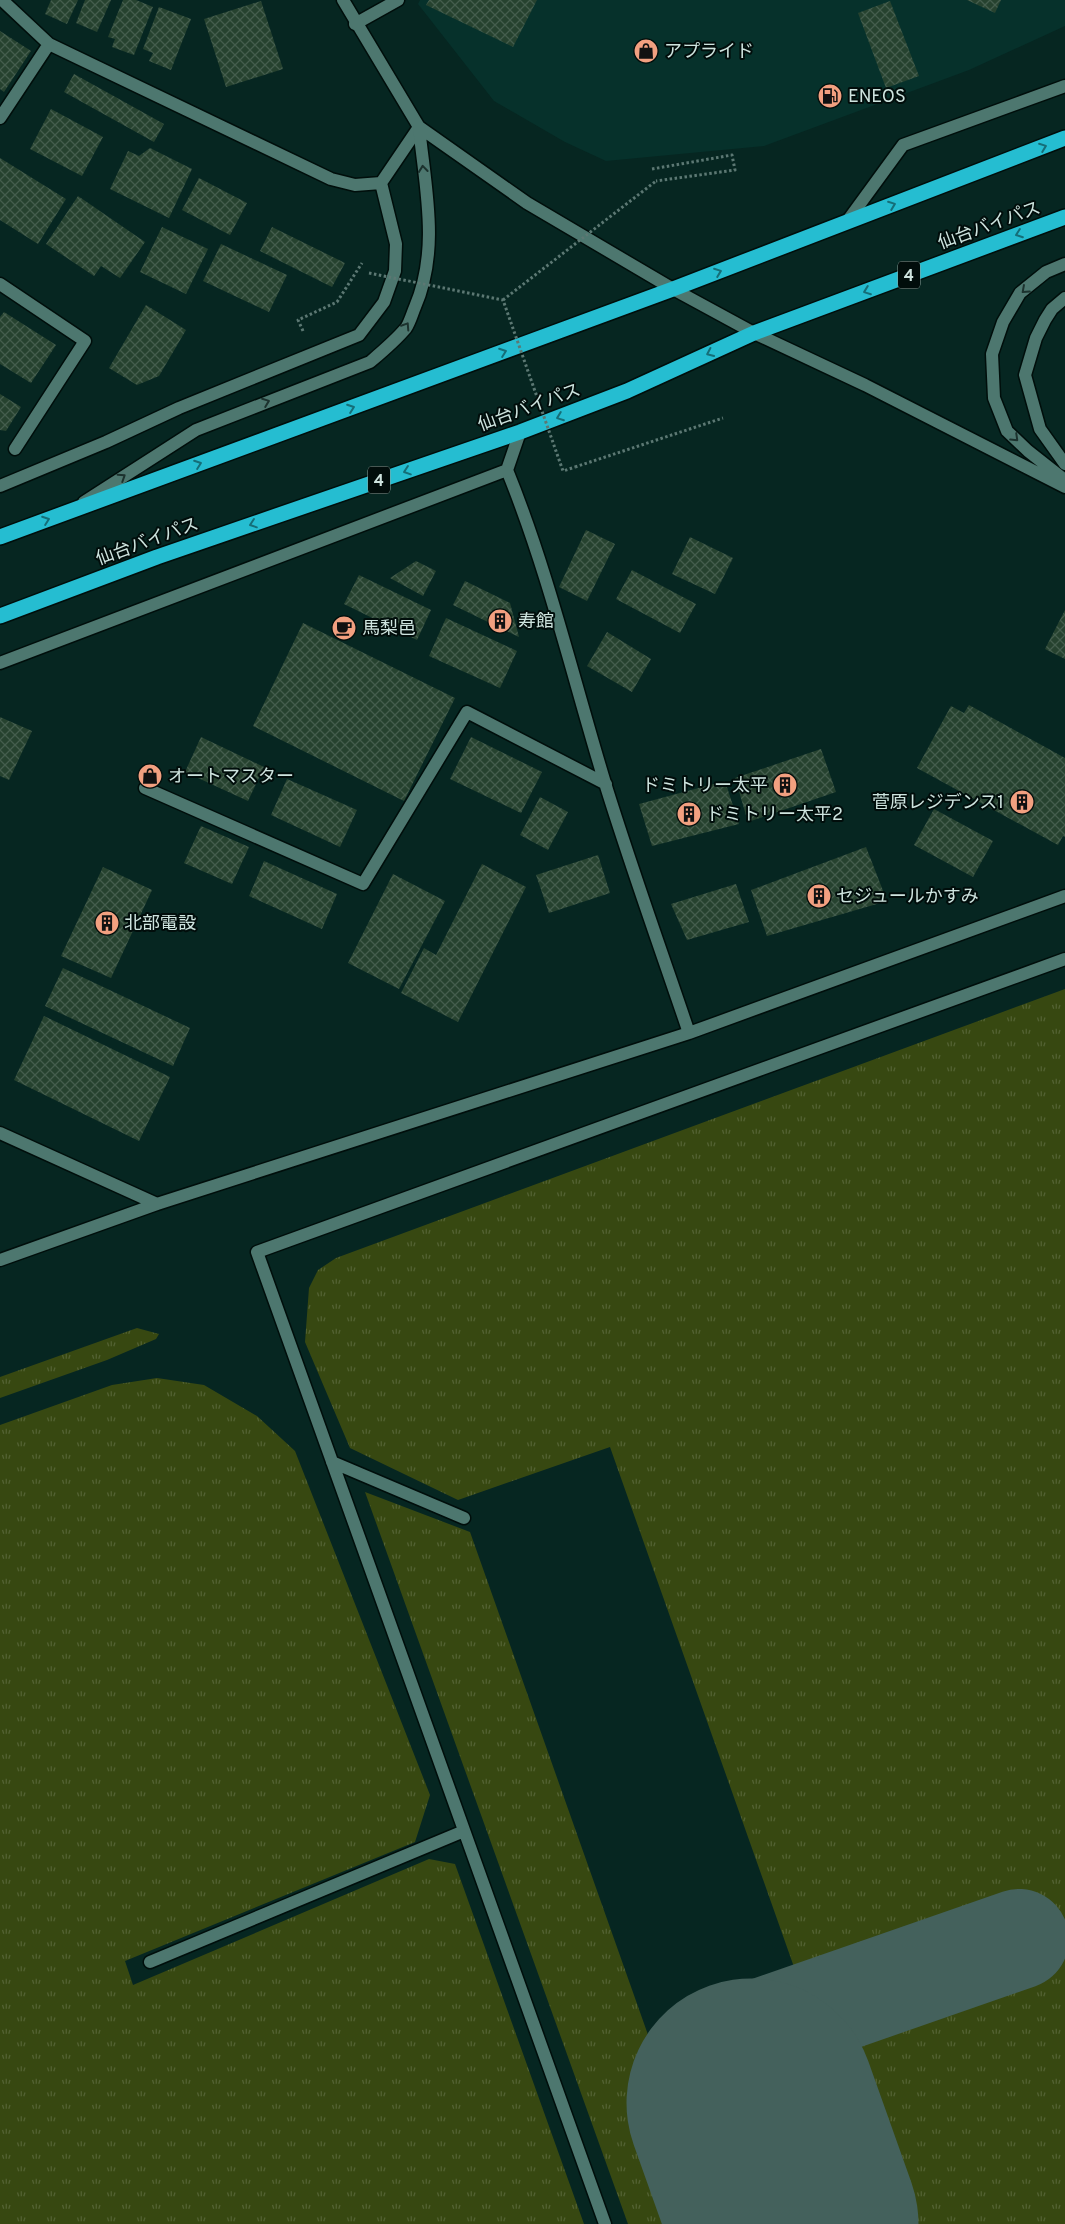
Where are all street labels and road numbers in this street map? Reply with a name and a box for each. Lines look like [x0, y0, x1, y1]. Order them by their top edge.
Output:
street label: 仙台バイパス [935, 197, 1044, 256]
road number: 4 [898, 262, 920, 288]
street label: 仙台バイパス [475, 379, 584, 438]
road number: 4 [368, 466, 390, 494]
street label: 仙台バイパス [93, 513, 202, 572]

